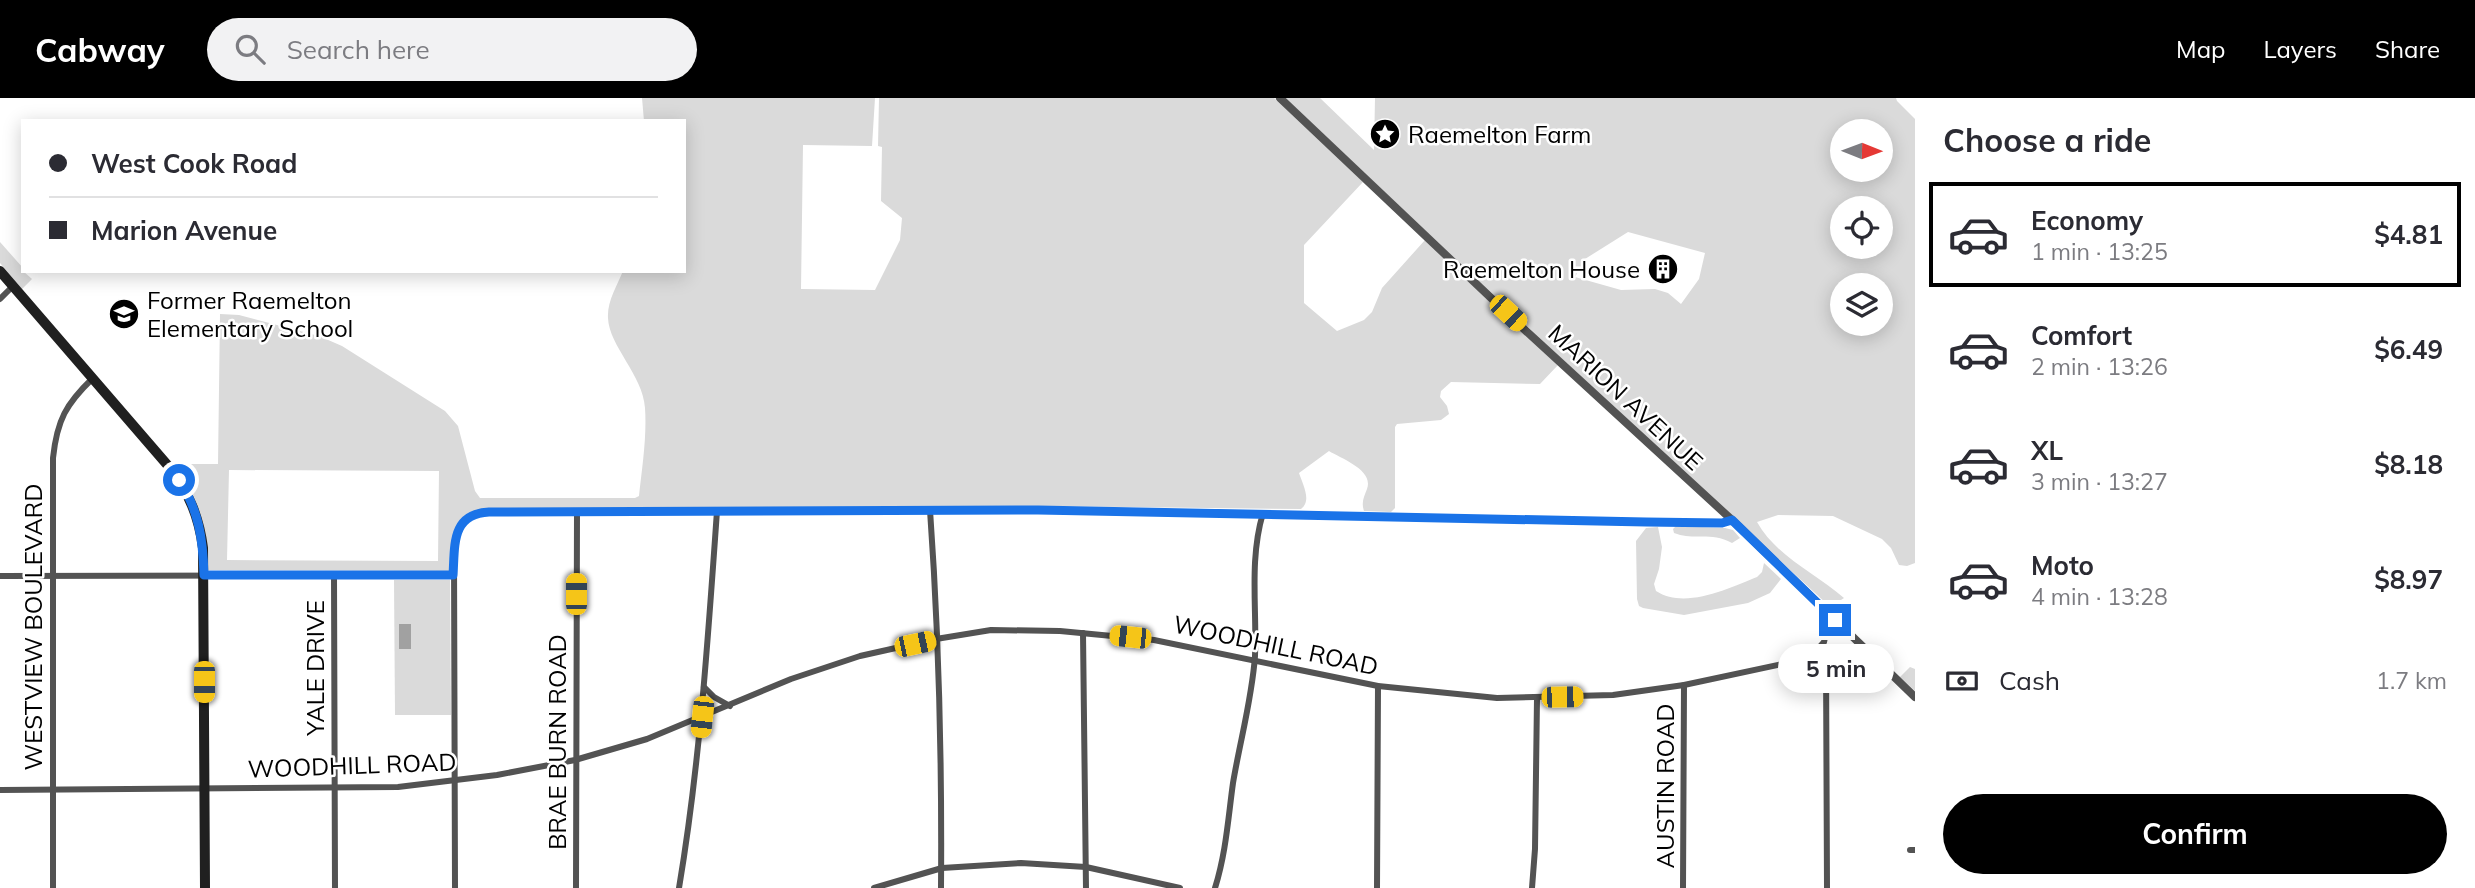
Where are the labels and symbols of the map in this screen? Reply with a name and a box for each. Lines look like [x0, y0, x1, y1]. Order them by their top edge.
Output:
place icon: Raemelton Farm [1368, 117, 1402, 151]
place label: Raemelton Farm [1408, 119, 1591, 149]
north arrow [1830, 119, 1894, 182]
building icon: Raemelton House [1646, 252, 1680, 286]
place label: Raemelton House [1443, 254, 1640, 284]
place label: Former Raemelton Elementary School [147, 285, 353, 343]
car [1486, 291, 1531, 335]
school or university icon: Former Raemelton Elementary School [107, 297, 141, 331]
street label: MARION AVENUE [1542, 318, 1710, 476]
route start [163, 464, 195, 496]
street label: WESTVIEW BOULEVARD [18, 484, 48, 770]
car [566, 573, 587, 615]
street label: YALE DRIVE [300, 600, 330, 737]
route end [1819, 604, 1851, 636]
street label: WOODHILL ROAD [1171, 609, 1381, 681]
car [1109, 624, 1152, 650]
car [893, 629, 938, 659]
street label: BRAE BURN ROAD [542, 634, 572, 850]
callout: 5 min [1777, 644, 1893, 694]
car [194, 661, 215, 703]
car [1541, 686, 1584, 708]
car [690, 695, 715, 739]
street label: AUSTIN ROAD [1650, 704, 1680, 868]
street label: WOODHILL ROAD [247, 746, 457, 784]

